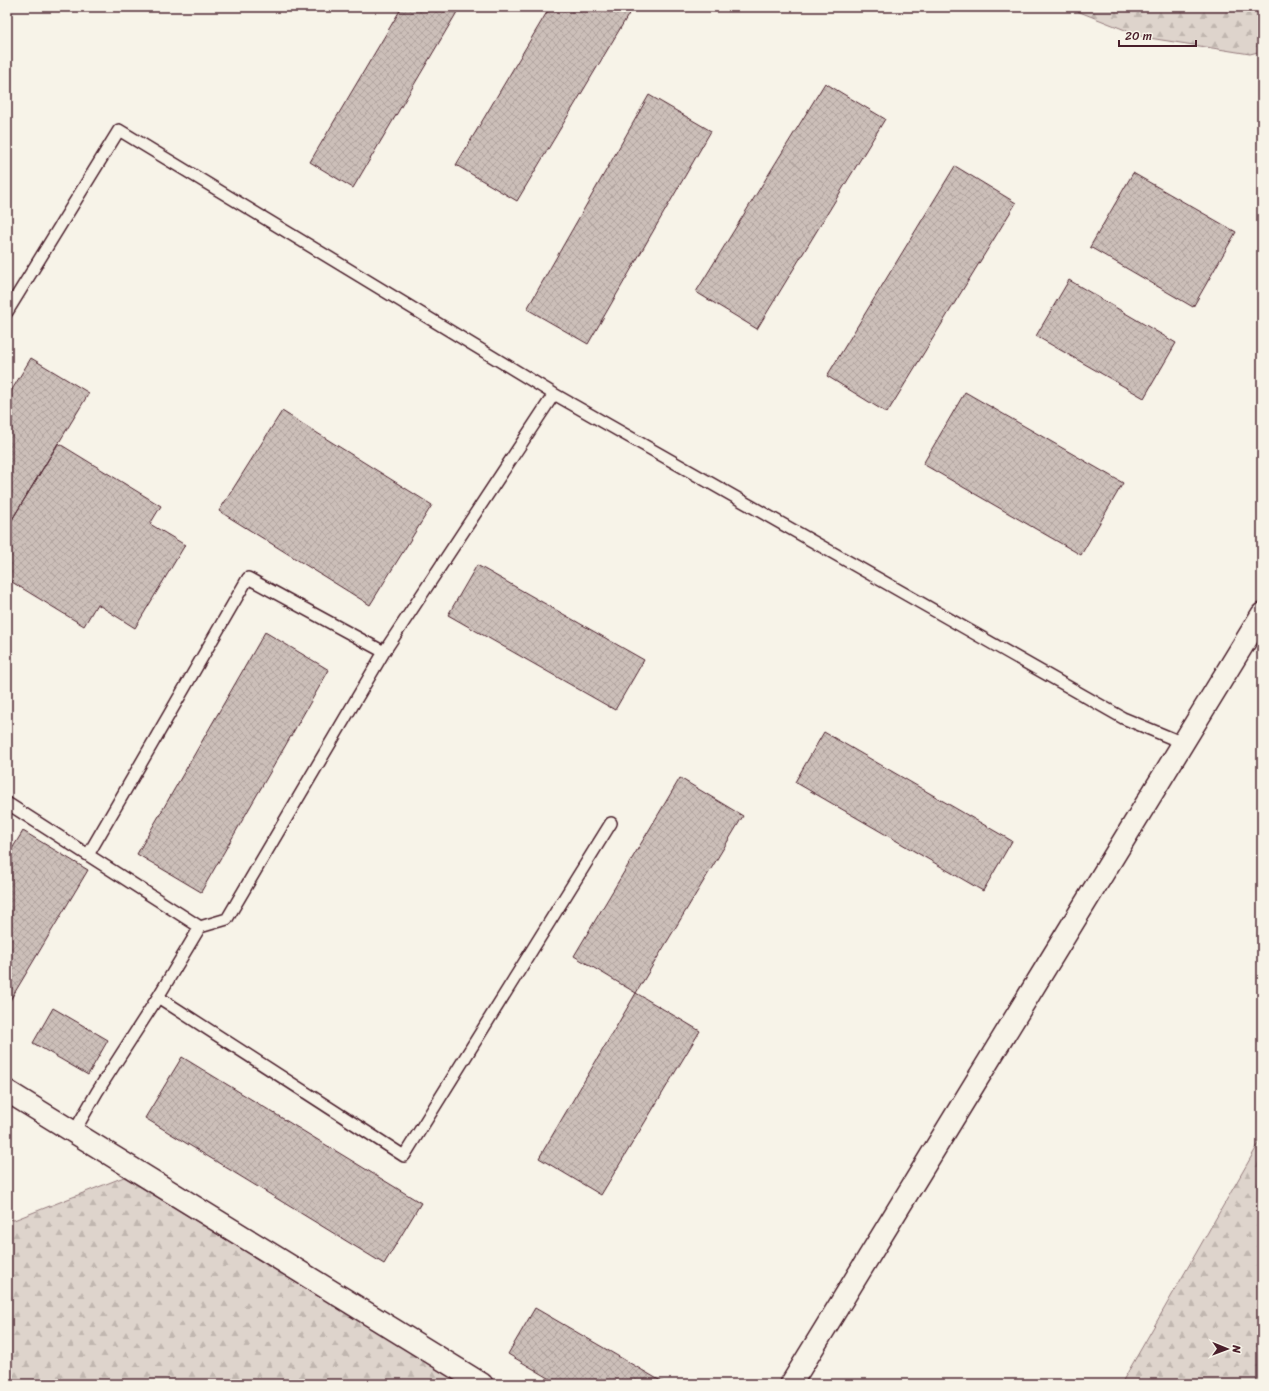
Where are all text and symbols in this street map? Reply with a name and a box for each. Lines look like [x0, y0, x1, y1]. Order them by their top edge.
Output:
scale bar [1119, 22, 1196, 48]
text: 20 m [1125, 25, 1152, 47]
north arrow [1207, 1329, 1247, 1369]
text: N [1227, 1344, 1246, 1354]

